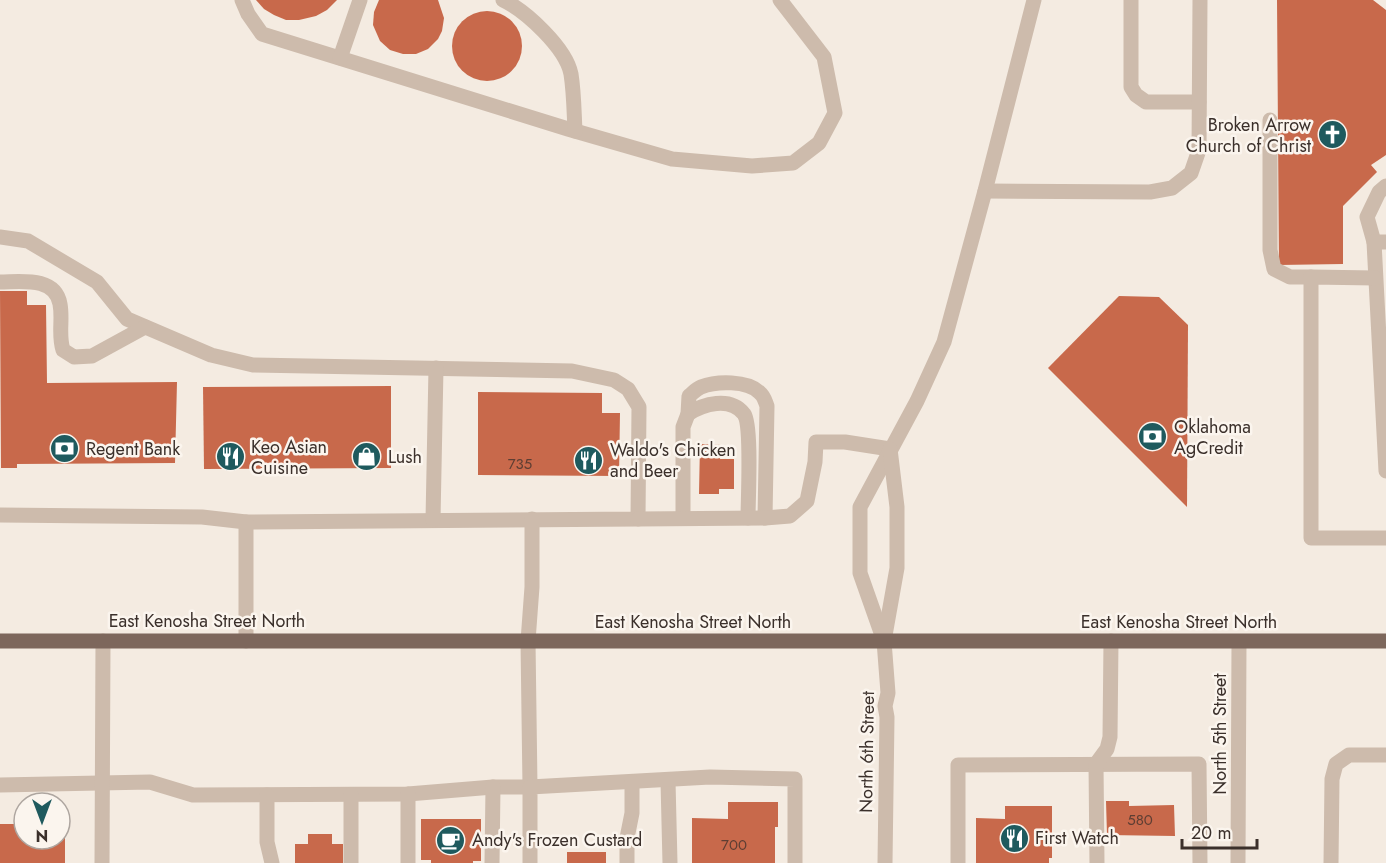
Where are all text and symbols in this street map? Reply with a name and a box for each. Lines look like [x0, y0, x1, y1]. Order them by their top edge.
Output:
place label: Broken Arrow Church of Christ [1186, 112, 1312, 159]
church icon: Broken Arrow Church of Christ [1316, 119, 1348, 151]
place label: Oklahoma AgCredit [1174, 414, 1251, 461]
bank icon: Oklahoma AgCredit [1137, 421, 1169, 453]
bank icon: Regent Bank [49, 433, 81, 465]
place label: Keo Asian Cuisine [251, 434, 327, 481]
place label: Regent Bank [86, 436, 180, 462]
place label: Waldo's Chicken and Beer [610, 437, 736, 484]
restaurant icon: Keo Asian Cuisine [214, 441, 246, 473]
shop icon: Lush [351, 441, 383, 473]
place label: Lush [388, 444, 422, 470]
restaurant icon: Waldo's Chicken and Beer [573, 444, 605, 476]
house number: 735 [508, 453, 532, 475]
street label: East Kenosha Street North [109, 608, 305, 634]
street label: East Kenosha Street North [595, 609, 791, 635]
street label: East Kenosha Street North [1081, 609, 1277, 635]
street label: North 5th Street [1207, 673, 1233, 795]
street label: North 6th Street [853, 690, 881, 813]
north arrow [12, 791, 72, 851]
house number: 580 [1127, 809, 1153, 831]
scale bar [1182, 812, 1257, 850]
text: 20 m [1191, 820, 1231, 846]
restaurant icon: First Watch [998, 822, 1030, 854]
text: N [36, 824, 48, 847]
cafe icon: Andy's Frozen Custard [435, 824, 467, 856]
place label: First Watch [1035, 825, 1119, 851]
place label: Andy's Frozen Custard [472, 827, 642, 853]
house number: 700 [721, 834, 747, 856]

